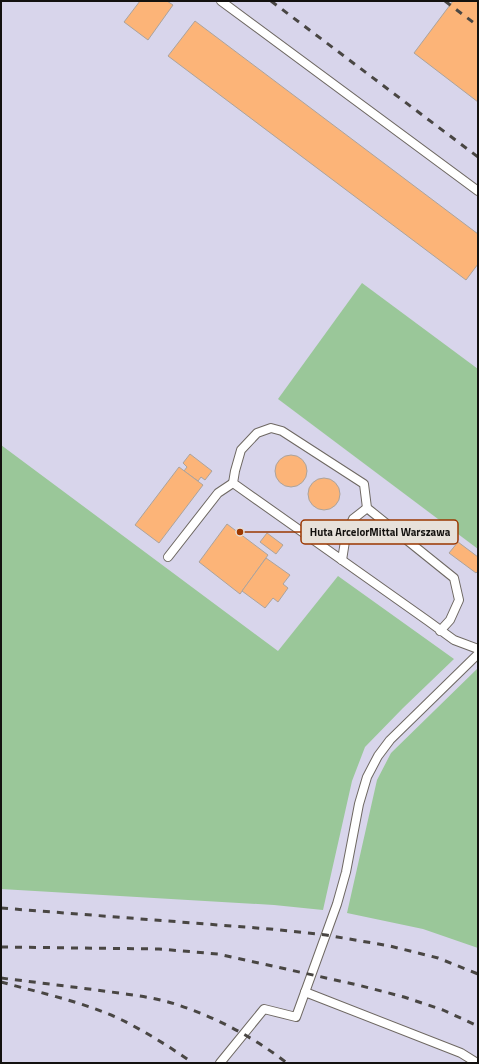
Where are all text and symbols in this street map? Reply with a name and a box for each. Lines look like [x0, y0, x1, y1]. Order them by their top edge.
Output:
callout: Huta ArcelorMittal Warszawa [301, 520, 458, 544]
text: Huta ArcelorMittal Warszawa [310, 524, 451, 540]

